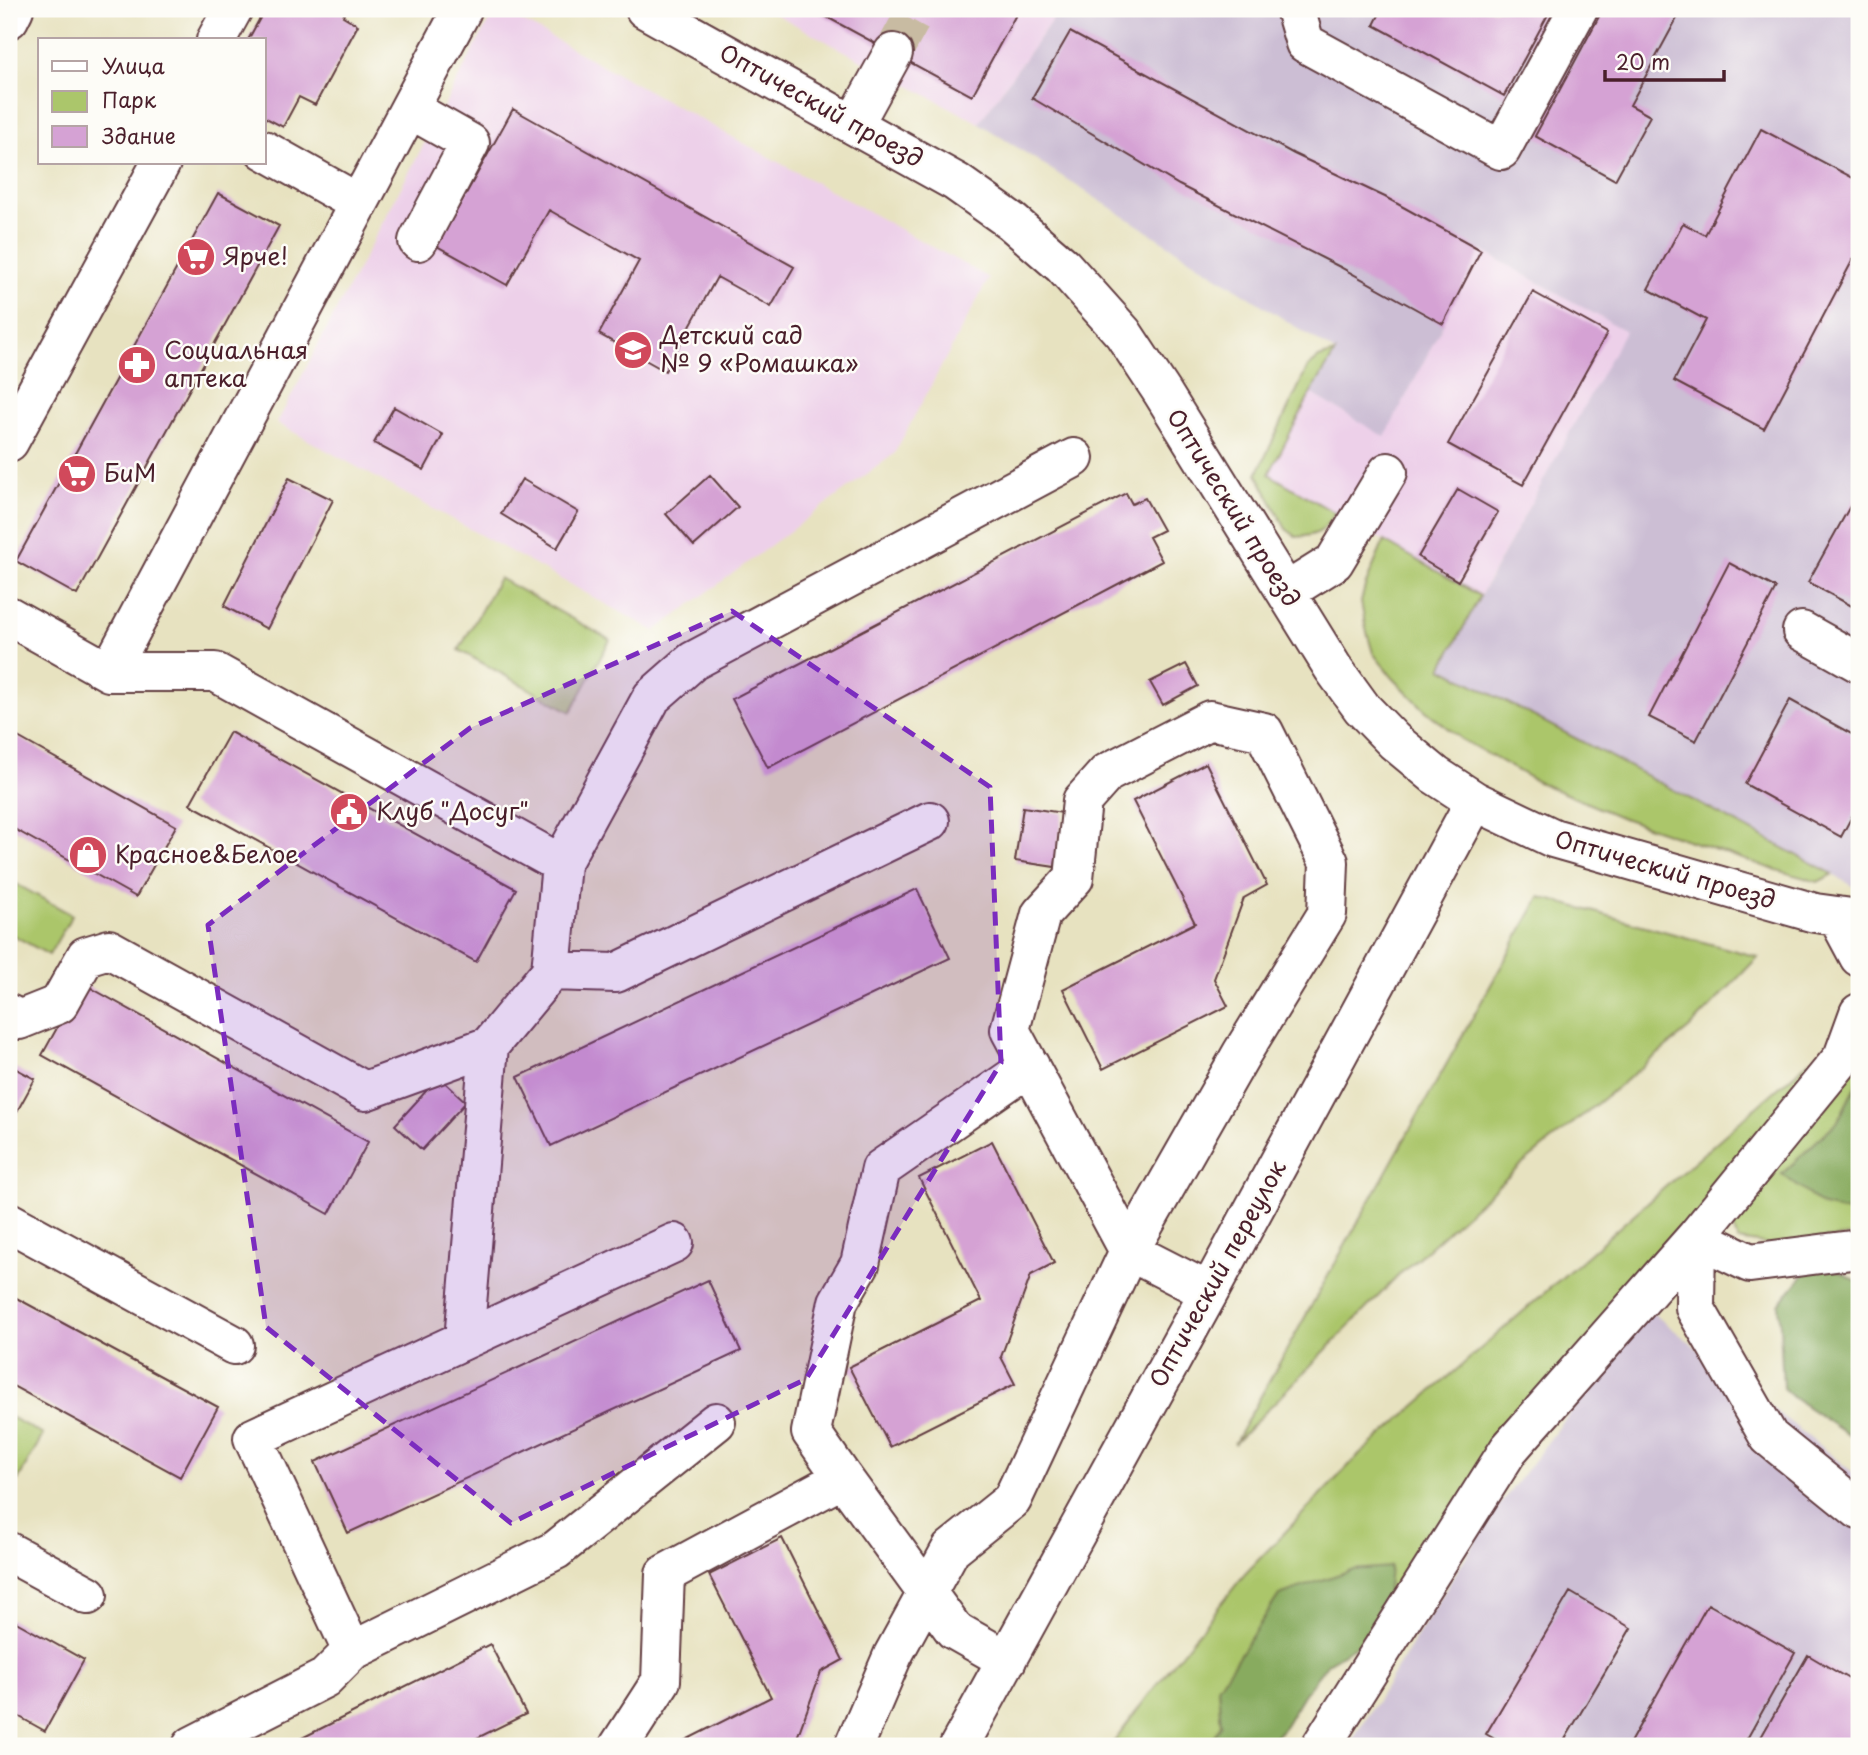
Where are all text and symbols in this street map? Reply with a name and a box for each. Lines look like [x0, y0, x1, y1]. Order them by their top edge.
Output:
street label: Оптический проезд [713, 33, 931, 175]
legend [38, 38, 266, 164]
scale bar [1605, 38, 1724, 82]
text: 20 m [1616, 45, 1670, 77]
text: Улица [102, 49, 165, 81]
text: Парк [102, 83, 157, 115]
text: Здание [102, 119, 176, 151]
supermarket icon: Ярче! [175, 236, 217, 278]
place label: Ярче! [222, 237, 288, 273]
place label: Детский сад № 9 «Ромашка» [659, 316, 859, 380]
school or university icon: Детский сад № 9 «Ромашка» [612, 329, 654, 371]
place label: Социальная аптека [164, 331, 308, 395]
pharmacy icon: Социальная аптека [116, 344, 158, 386]
street label: Оптический проезд [1159, 401, 1310, 613]
supermarket icon: БиМ [56, 453, 98, 495]
place label: БиМ [104, 454, 156, 490]
public building icon: Клуб "Досуг" [328, 791, 370, 833]
place label: Клуб "Досуг" [376, 792, 529, 828]
street label: Оптический проезд [1551, 819, 1780, 917]
shop icon: Красное&Белое [67, 834, 109, 876]
place label: Красное&Белое [115, 835, 299, 871]
street label: Оптический переулок [1139, 1152, 1294, 1393]

